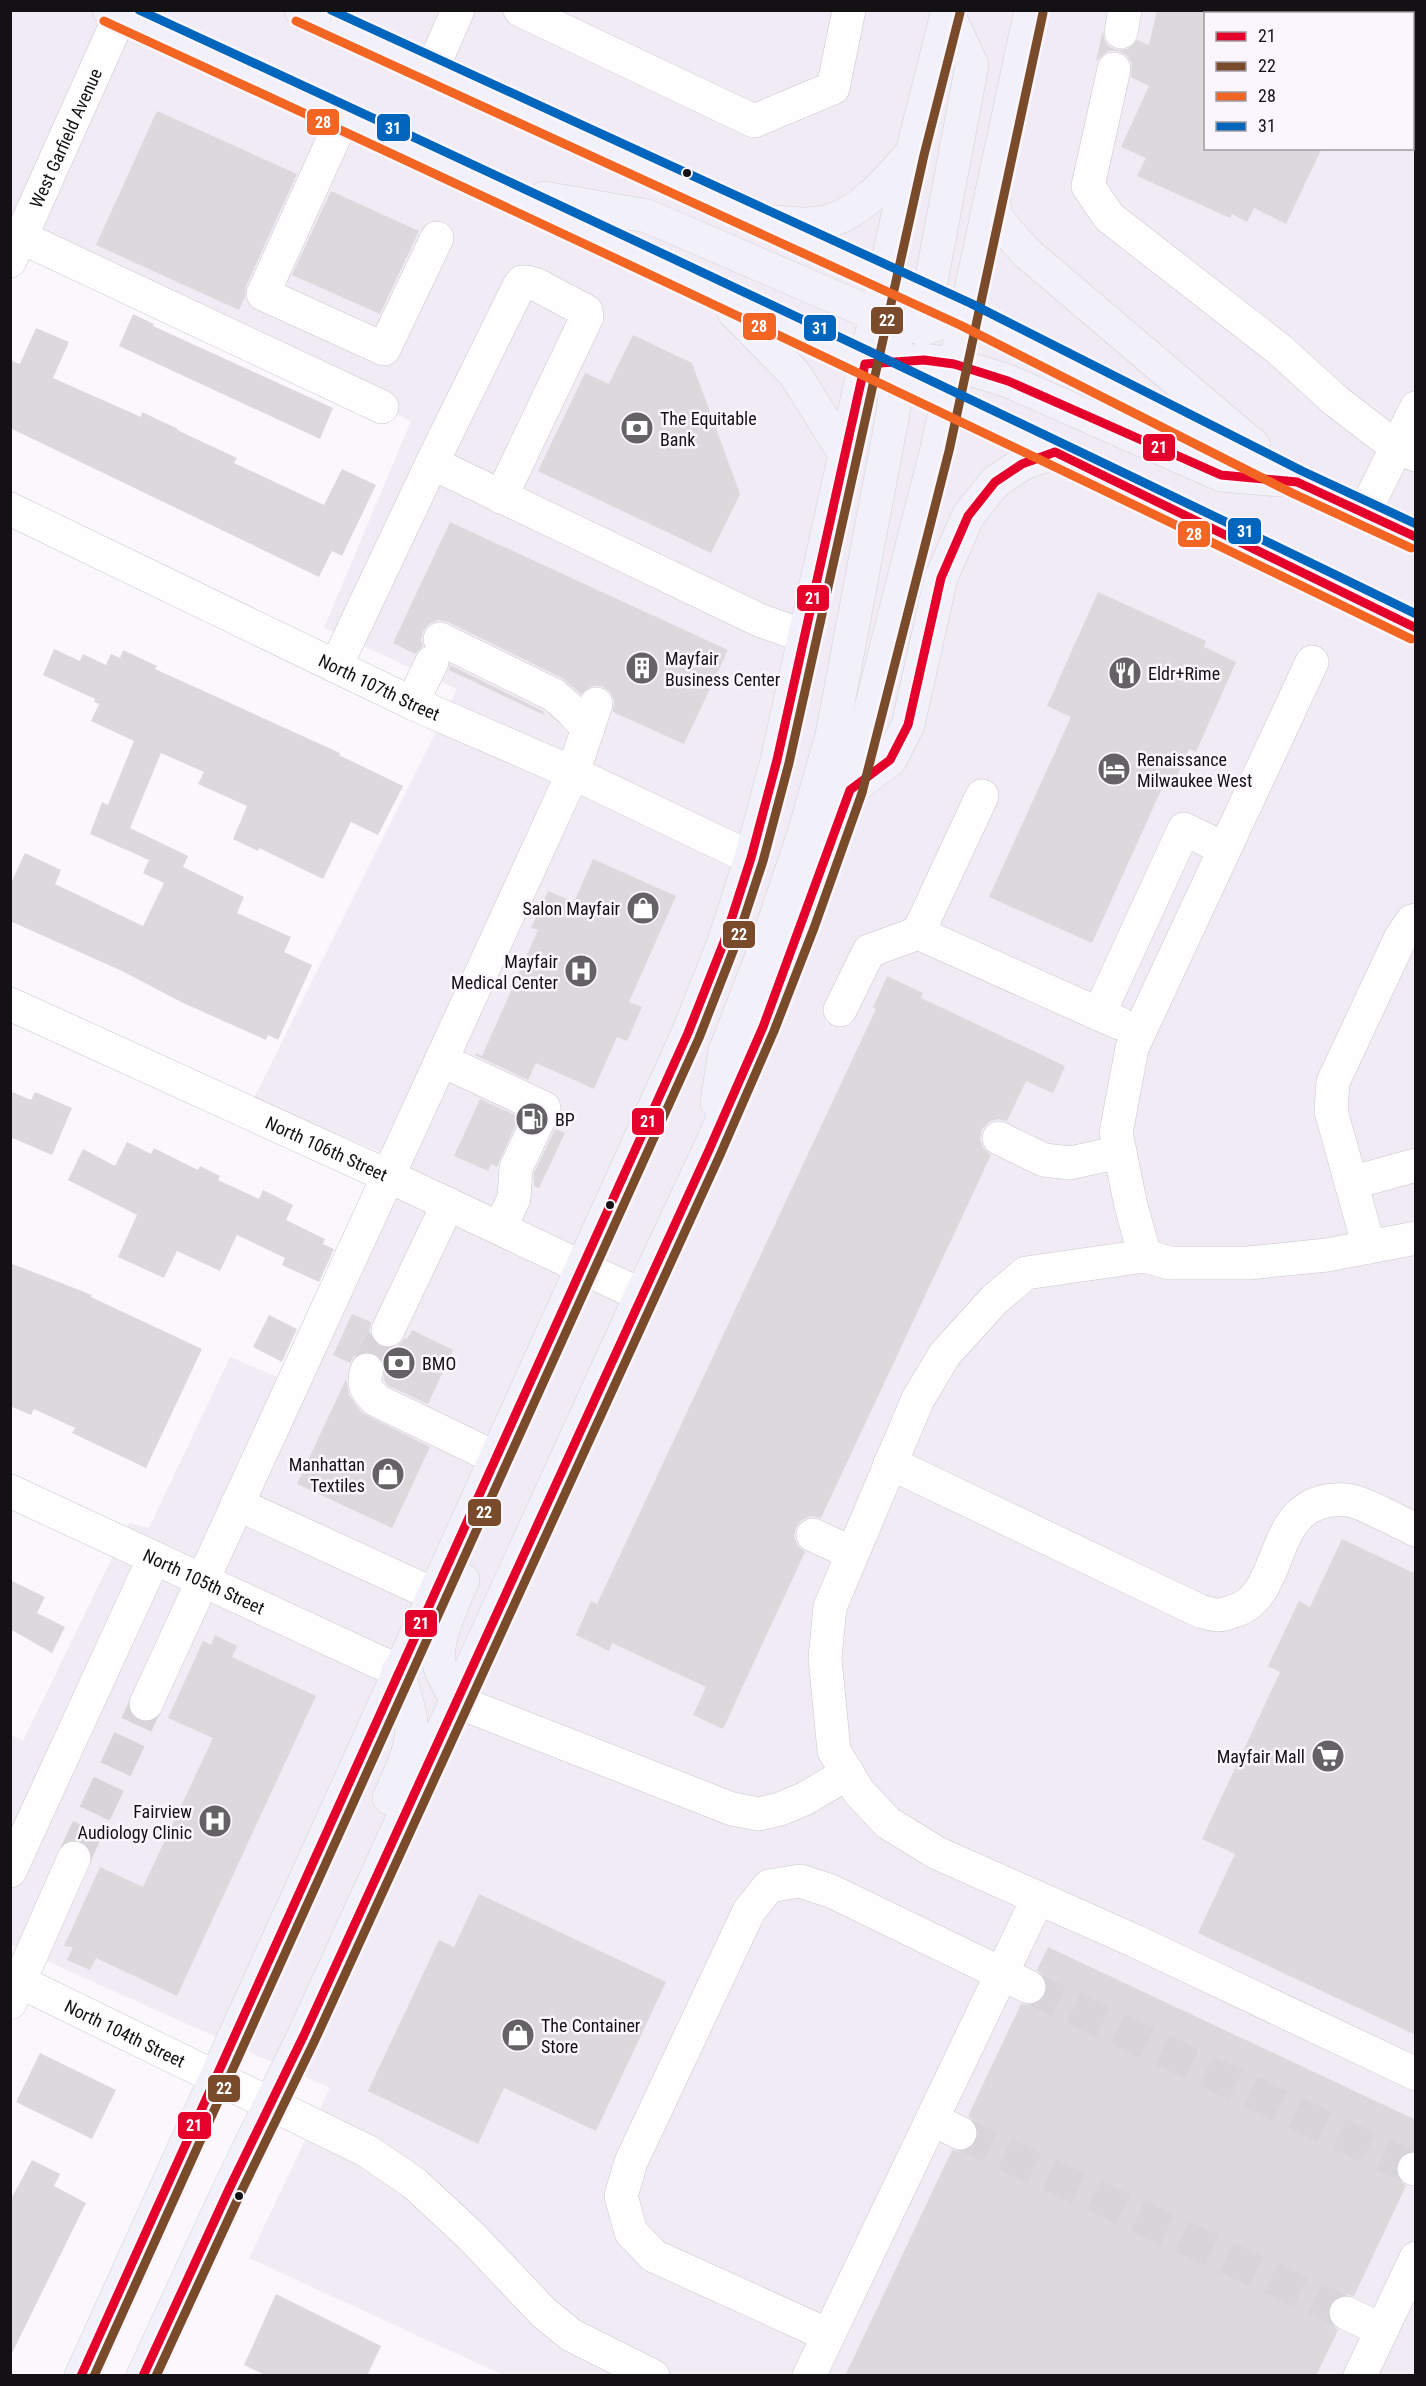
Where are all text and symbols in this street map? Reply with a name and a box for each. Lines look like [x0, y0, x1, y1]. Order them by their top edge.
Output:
legend [1204, 12, 1414, 150]
text: 21 [1258, 25, 1276, 46]
text: 22 [1258, 55, 1276, 76]
street label: West Garfield Avenue [25, 65, 106, 211]
text: 28 [1258, 85, 1276, 106]
line badge: 28 [306, 108, 340, 136]
text: 28 [315, 113, 331, 132]
line badge: 31 [376, 113, 411, 142]
text: 31 [1258, 115, 1276, 136]
text: 31 [385, 119, 401, 138]
unlabelled marker [681, 167, 693, 179]
line badge: 22 [870, 306, 904, 335]
text: 22 [879, 311, 895, 330]
line badge: 28 [742, 312, 777, 341]
line badge: 31 [803, 314, 837, 342]
text: 28 [751, 317, 767, 336]
text: 31 [812, 319, 828, 338]
place label: The Equitable Bank [660, 408, 757, 450]
bank icon: The Equitable Bank [619, 410, 655, 446]
line badge: 21 [1142, 433, 1176, 462]
text: 21 [1151, 438, 1167, 457]
line badge: 31 [1227, 517, 1262, 545]
line badge: 28 [1177, 520, 1211, 548]
text: 31 [1237, 522, 1253, 541]
text: 28 [1186, 525, 1202, 544]
line badge: 21 [796, 584, 830, 612]
text: 21 [805, 589, 821, 608]
place label: Mayfair Business Center [665, 648, 781, 690]
street label: North 107th Street [316, 649, 443, 724]
building icon: Mayfair Business Center [624, 650, 660, 686]
restaurant icon: Eldr+Rime [1107, 655, 1143, 691]
place label: Eldr+Rime [1148, 663, 1220, 684]
place label: Renaissance Milwaukee West [1137, 749, 1252, 791]
hotel icon: Renaissance Milwaukee West [1096, 751, 1132, 787]
shop icon: Salon Mayfair [625, 890, 661, 926]
place label: Salon Mayfair [522, 898, 621, 919]
line badge: 22 [722, 920, 756, 949]
text: 22 [731, 925, 747, 944]
place label: Mayfair Medical Center [451, 951, 559, 993]
hospital icon: Mayfair Medical Center [563, 953, 599, 989]
fuel station icon: BP [514, 1101, 550, 1137]
line badge: 21 [631, 1107, 665, 1136]
place label: BP [555, 1109, 575, 1130]
street label: North 106th Street [263, 1111, 391, 1185]
text: 21 [640, 1112, 656, 1131]
unlabelled marker [604, 1199, 616, 1211]
bank icon: BMO [381, 1345, 417, 1381]
place label: BMO [422, 1353, 456, 1374]
place label: Manhattan Textiles [289, 1454, 365, 1496]
shop icon: Manhattan Textiles [370, 1456, 406, 1492]
line badge: 22 [467, 1498, 502, 1527]
text: 22 [476, 1503, 492, 1522]
street label: North 105th Street [140, 1544, 268, 1618]
line badge: 21 [404, 1609, 438, 1638]
text: 21 [413, 1614, 429, 1633]
supermarket icon: Mayfair Mall [1310, 1738, 1346, 1774]
place label: Mayfair Mall [1217, 1746, 1305, 1767]
place label: Fairview Audiology Clinic [78, 1801, 192, 1843]
hospital icon: Fairview Audiology Clinic [197, 1803, 233, 1839]
street label: North 104th Street [61, 1995, 189, 2071]
place label: The Container Store [541, 2015, 641, 2057]
shop icon: The Container Store [500, 2017, 536, 2053]
line badge: 22 [207, 2074, 241, 2103]
text: 22 [216, 2079, 232, 2098]
line badge: 21 [177, 2111, 212, 2140]
text: 21 [186, 2116, 202, 2135]
unlabelled marker [233, 2190, 245, 2202]

